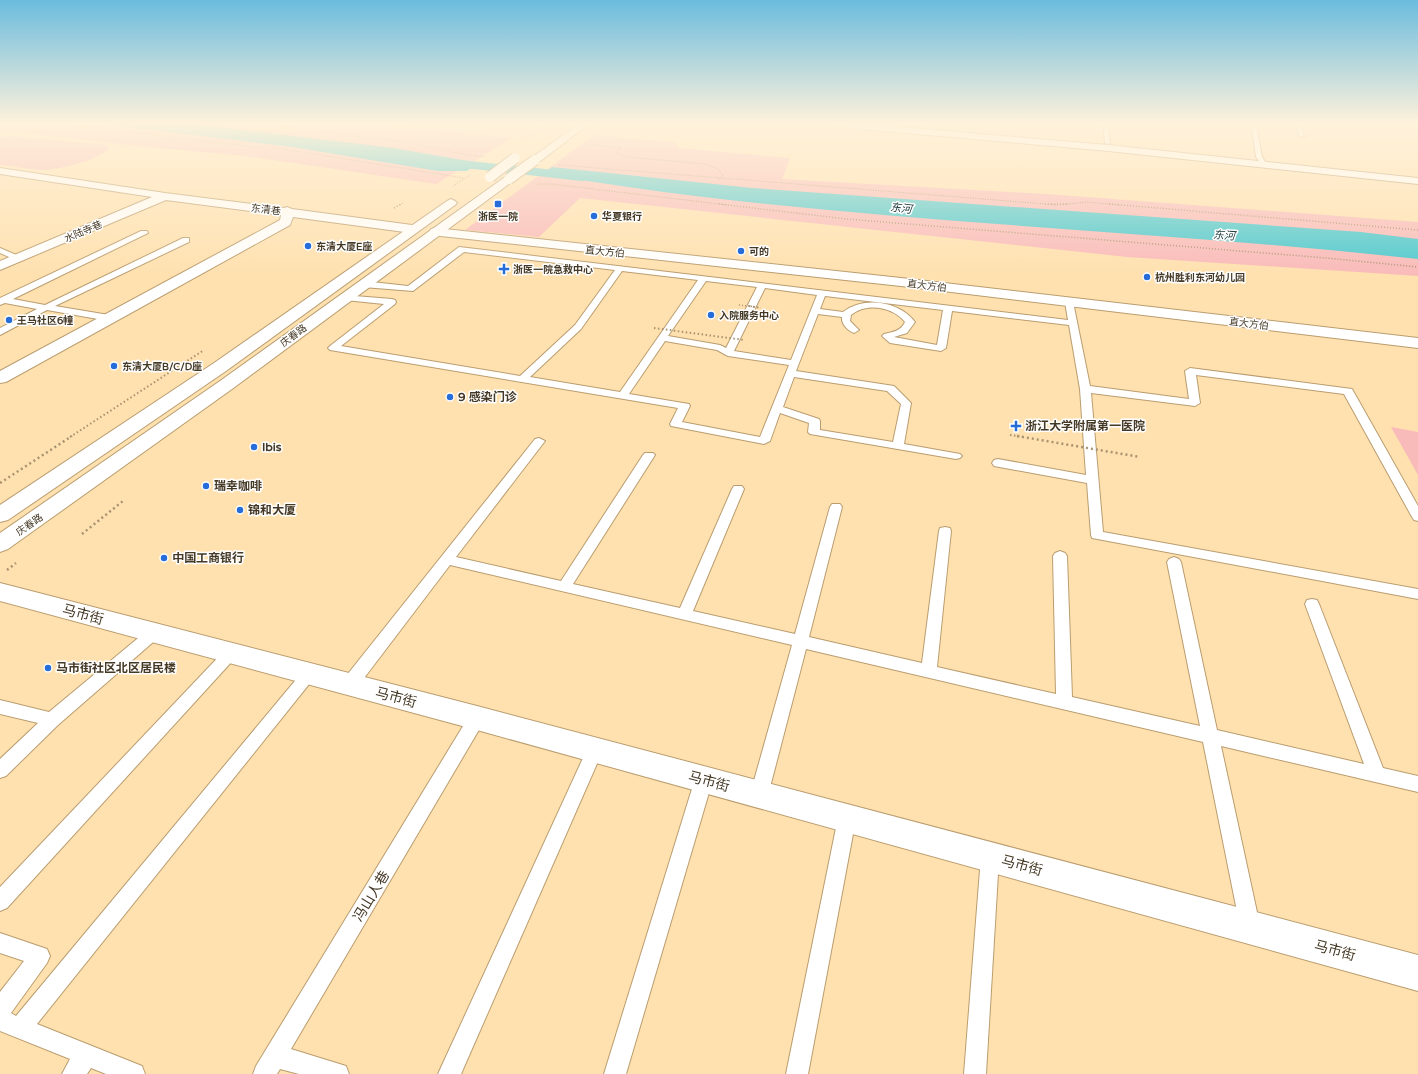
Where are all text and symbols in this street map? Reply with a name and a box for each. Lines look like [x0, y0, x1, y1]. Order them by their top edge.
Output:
marker: 浙医一院 [493, 199, 503, 209]
water label: 东河 [889, 201, 915, 216]
street label: 东清巷 [250, 202, 281, 218]
place label: 华夏银行 [602, 210, 642, 223]
place label: 浙医一院 [478, 211, 518, 223]
marker: 华夏银行 [589, 211, 599, 221]
street label: 水陆寺巷 [63, 219, 104, 245]
water label: 东河 [1213, 228, 1237, 243]
marker: 东清大厦E座 [303, 241, 313, 251]
place label: 东清大厦E座 [316, 241, 372, 253]
street label: 直大方伯 [584, 244, 625, 260]
marker: 可的 [736, 246, 746, 256]
place label: 可的 [749, 246, 769, 258]
marker: 浙医一院急救中心 [498, 263, 510, 275]
place label: 浙医一院急救中心 [513, 264, 593, 276]
place label: 杭州胜利东河幼儿园 [1155, 271, 1245, 284]
marker: 杭州胜利东河幼儿园 [1142, 272, 1152, 282]
street label: 直大方伯 [906, 278, 947, 294]
marker: 入院服务中心 [706, 310, 716, 320]
place label: 入院服务中心 [719, 310, 779, 322]
place label: 王马社区6幢 [17, 314, 73, 327]
marker: 王马社区6幢 [4, 315, 14, 325]
street label: 直大方伯 [1228, 316, 1269, 332]
street label: 庆春路 [278, 322, 309, 350]
marker: 东清大厦B/C/D座 [109, 361, 119, 371]
place label: 东清大厦B/C/D座 [122, 361, 202, 373]
place label: 9 感染门诊 [458, 390, 518, 404]
marker: 9 感染门诊 [445, 392, 455, 402]
place label: 浙江大学附属第一医院 [1025, 419, 1145, 433]
marker: 浙江大学附属第一医院 [1010, 420, 1022, 432]
place label: Ibis [262, 440, 282, 454]
marker: Ibis [249, 442, 259, 452]
place label: 瑞幸咖啡 [214, 479, 262, 493]
marker: 瑞幸咖啡 [201, 481, 211, 491]
place label: 锦和大厦 [248, 503, 296, 517]
marker: 锦和大厦 [235, 505, 245, 515]
street label: 庆春路 [14, 511, 45, 538]
place label: 中国工商银行 [172, 551, 244, 565]
marker: 中国工商银行 [159, 553, 169, 563]
street label: 马市街 [60, 601, 105, 628]
place label: 马市街社区北区居民楼 [56, 661, 176, 675]
marker: 马市街社区北区居民楼 [43, 663, 53, 673]
street label: 马市街 [373, 684, 418, 711]
street label: 马市街 [686, 768, 731, 795]
street label: 马市街 [999, 852, 1044, 879]
street label: 冯山人巷 [350, 868, 393, 925]
street label: 马市街 [1312, 937, 1357, 964]

